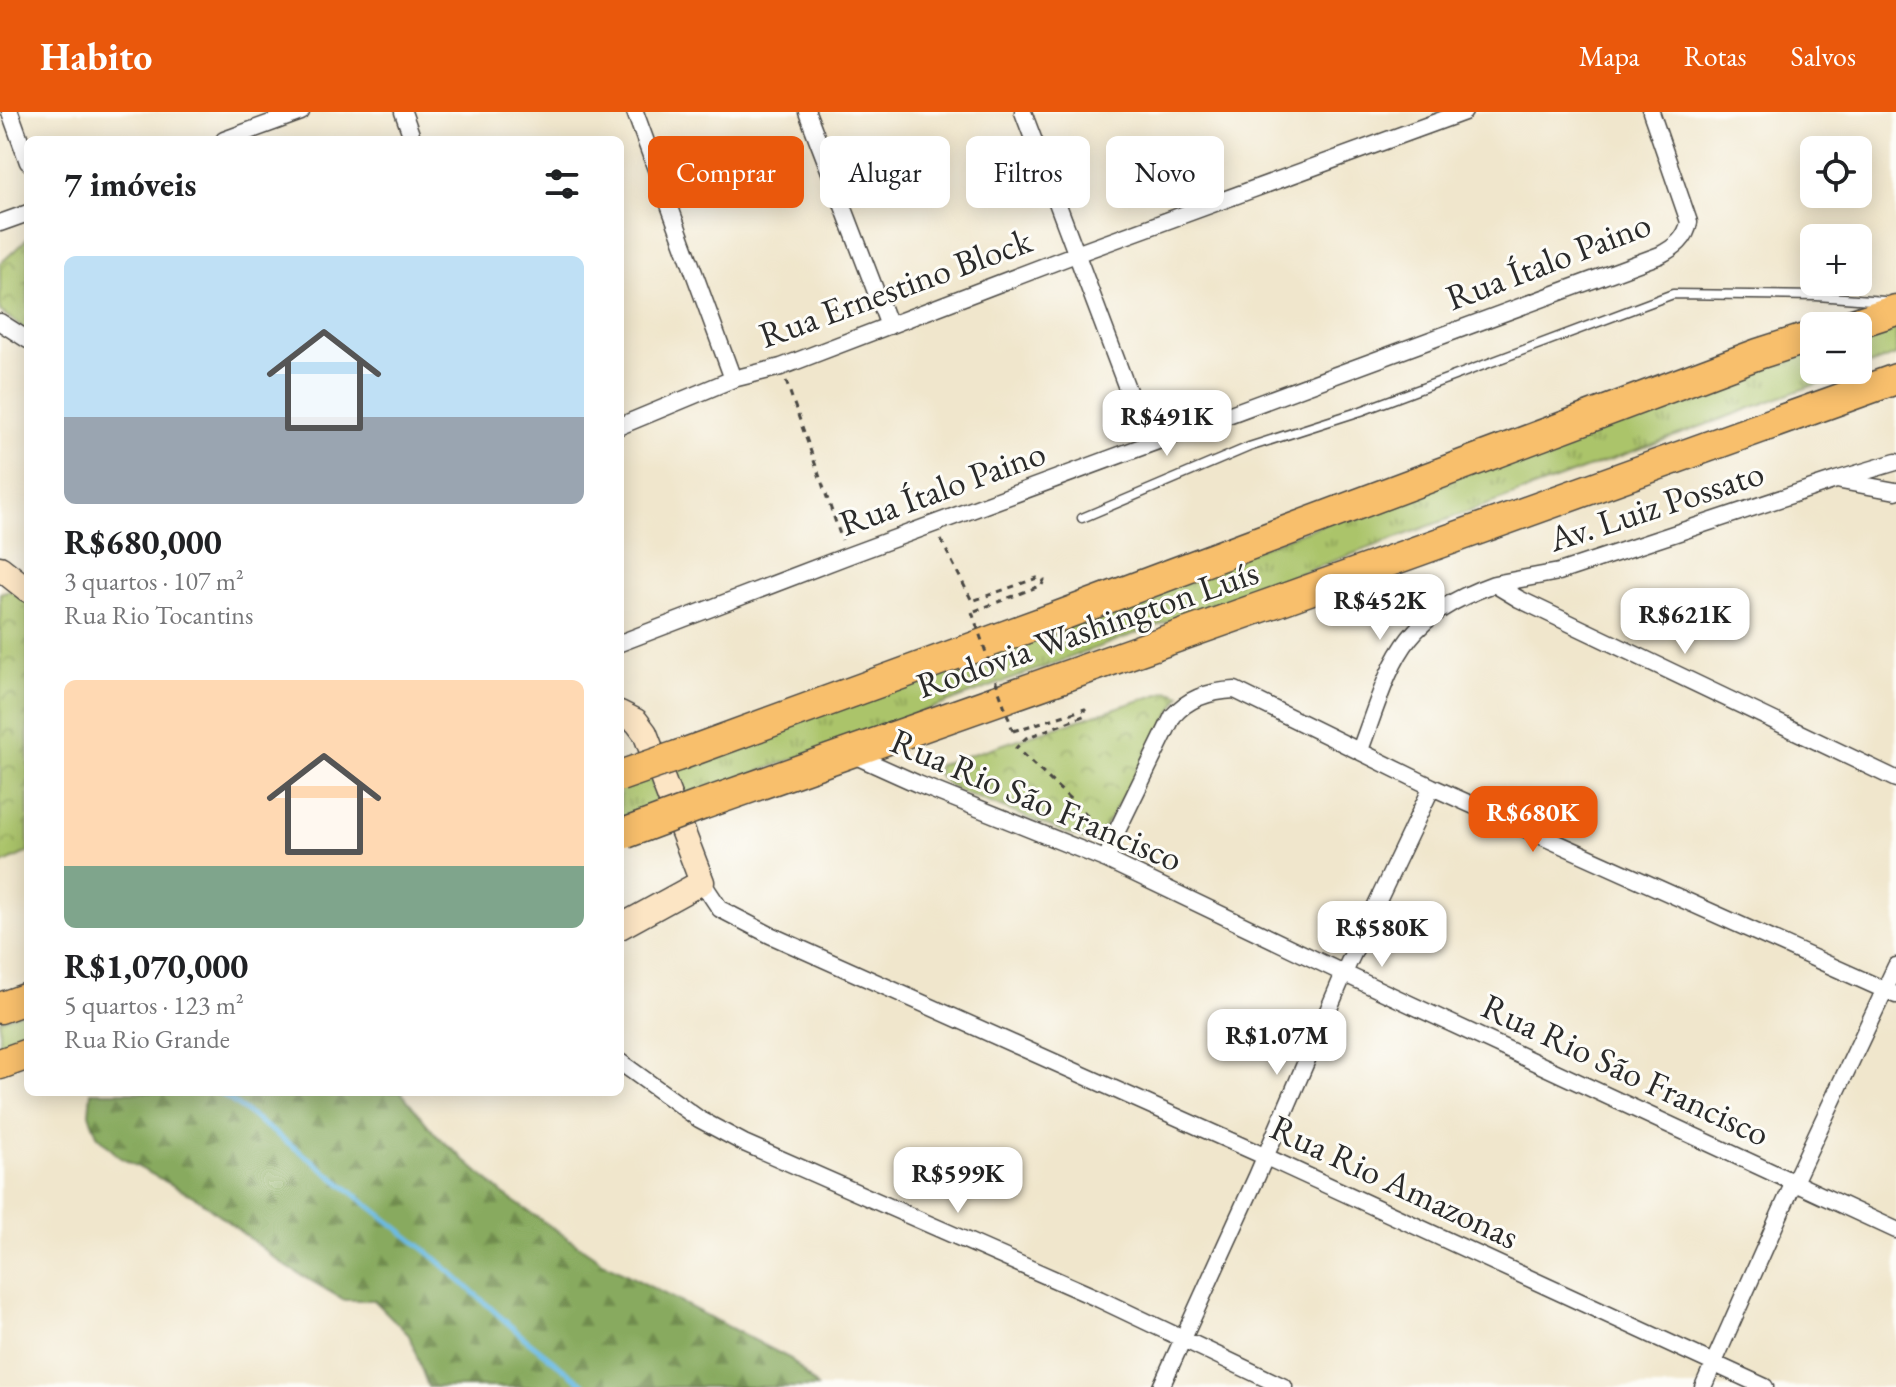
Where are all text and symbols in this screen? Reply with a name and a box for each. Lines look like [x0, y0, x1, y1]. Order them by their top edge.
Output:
text: Habito [40, 32, 152, 81]
text: Mapa [1579, 38, 1640, 74]
text: Rotas [1684, 38, 1747, 74]
text: Salvos [1791, 38, 1856, 74]
chip: Comprar [648, 136, 804, 208]
chip: Alugar [820, 136, 950, 208]
chip: Filtros [966, 136, 1090, 208]
chip: Novo [1106, 136, 1224, 208]
map controls [1800, 136, 1872, 384]
button: locate [1800, 136, 1872, 208]
text: 7 imóveis [64, 162, 196, 206]
icon: filters [540, 162, 584, 206]
street label: Rua Ítalo Paino [1439, 200, 1657, 321]
street label: Rua Ernestino Block [753, 216, 1039, 359]
button: + [1800, 224, 1872, 296]
icon: home [252, 308, 396, 452]
button: − [1800, 312, 1872, 384]
pin: R$491K [1102, 390, 1232, 458]
text: R$491K [1121, 399, 1213, 433]
street label: Rua Ítalo Paino [833, 428, 1052, 546]
street label: Av. Luiz Possato [1542, 449, 1770, 563]
text: R$680,000 [64, 520, 222, 564]
street label: Rodovia Washington Luís [910, 548, 1264, 709]
text: 3 quartos · 107 m² [64, 564, 244, 598]
pin: R$452K [1315, 574, 1445, 642]
text: R$452K [1334, 583, 1426, 617]
pin: R$621K [1620, 588, 1750, 656]
text: R$621K [1639, 597, 1731, 631]
text: Rua Rio Tocantins [64, 598, 253, 632]
street label: Rua Rio São Francisco [884, 717, 1190, 882]
icon: home [252, 732, 396, 876]
pin: R$680K [1468, 786, 1598, 854]
text: R$680K [1487, 795, 1579, 829]
pin: R$580K [1317, 901, 1447, 969]
text: R$580K [1336, 910, 1428, 944]
text: R$1,070,000 [64, 944, 248, 988]
street label: Rua Rio São Francisco [1474, 982, 1777, 1157]
text: 5 quartos · 123 m² [64, 988, 244, 1022]
pin: R$1.07M [1203, 1009, 1351, 1077]
text: R$1.07M [1225, 1018, 1329, 1052]
text: Rua Rio Grande [64, 1022, 230, 1056]
street label: Rua Rio Amazonas [1263, 1103, 1526, 1260]
pin: R$599K [893, 1147, 1023, 1215]
text: R$599K [912, 1156, 1004, 1190]

